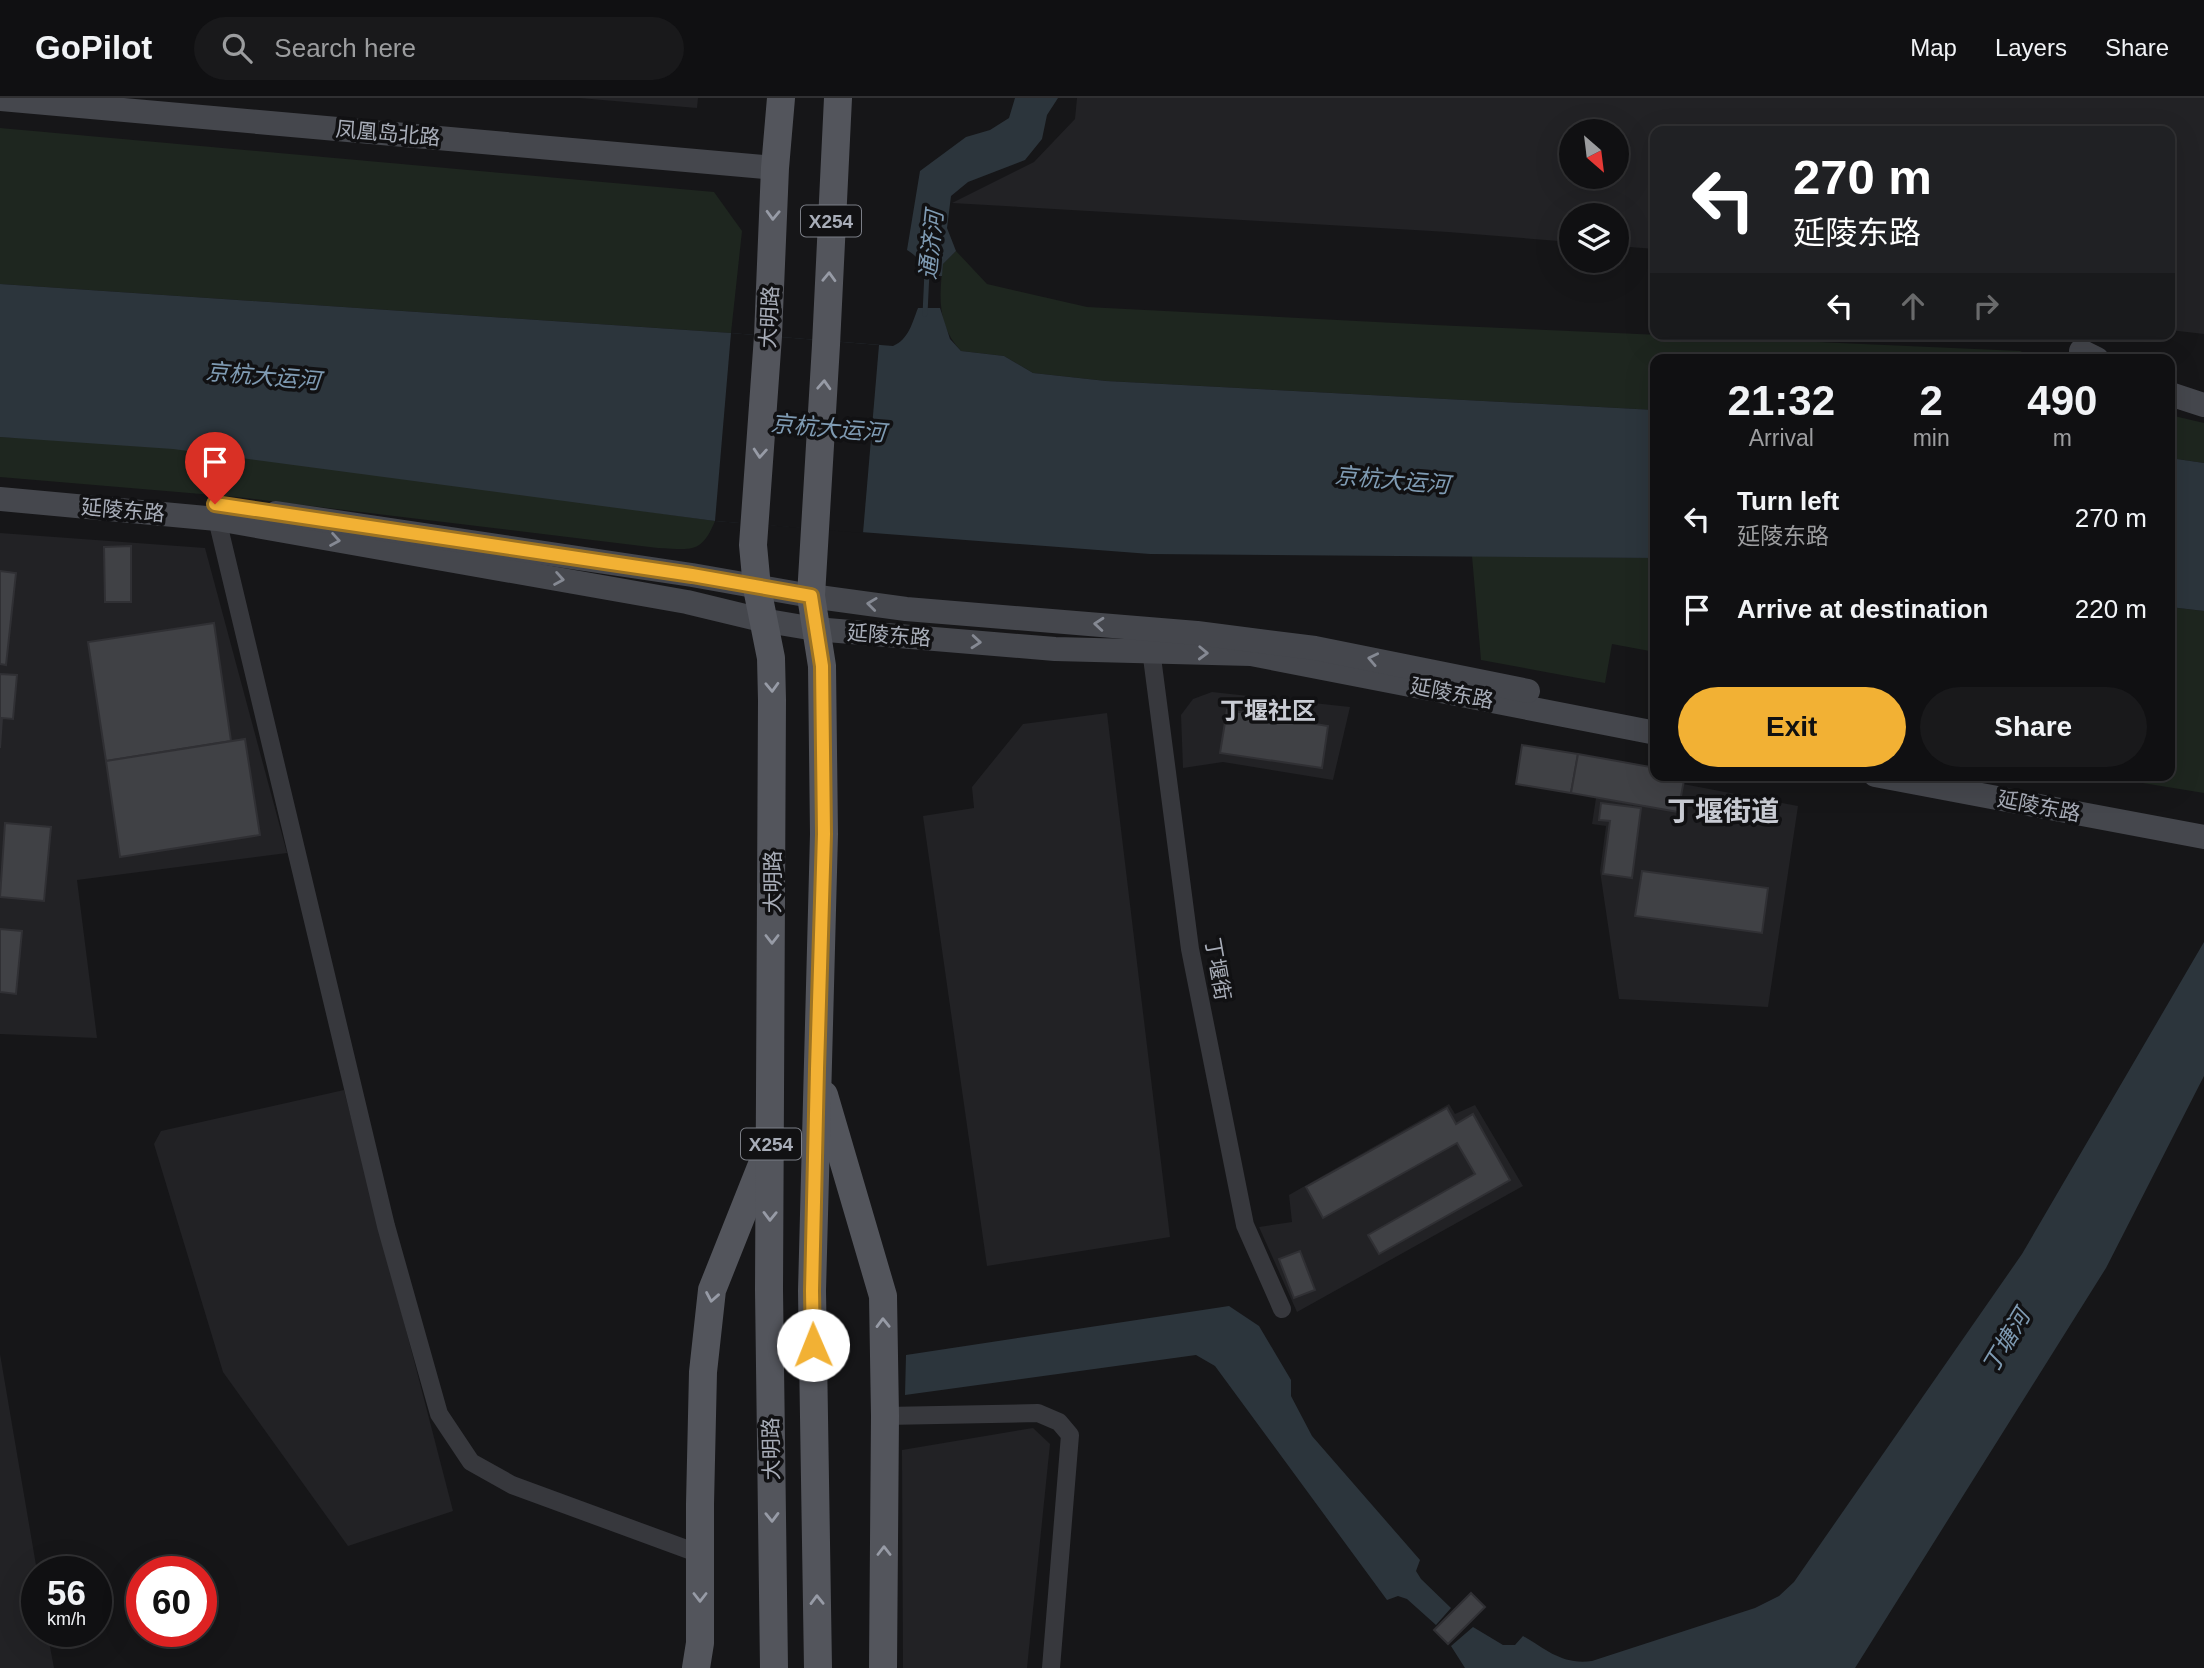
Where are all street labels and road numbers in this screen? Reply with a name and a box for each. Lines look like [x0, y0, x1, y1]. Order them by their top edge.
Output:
street label: 凤凰岛北路 [335, 117, 441, 149]
road number: X254 [801, 206, 861, 237]
street label: 大明路 [756, 285, 782, 349]
street label: 延陵东路 [80, 495, 166, 525]
street label: 延陵东路 [846, 621, 932, 649]
street label: 延陵东路 [1409, 674, 1495, 712]
street label: 延陵东路 [1996, 787, 2082, 825]
street label: 大明路 [761, 851, 784, 914]
street label: 丁堰街 [1201, 936, 1235, 1002]
road number: X254 [741, 1128, 801, 1160]
street label: 大明路 [759, 1417, 783, 1481]

